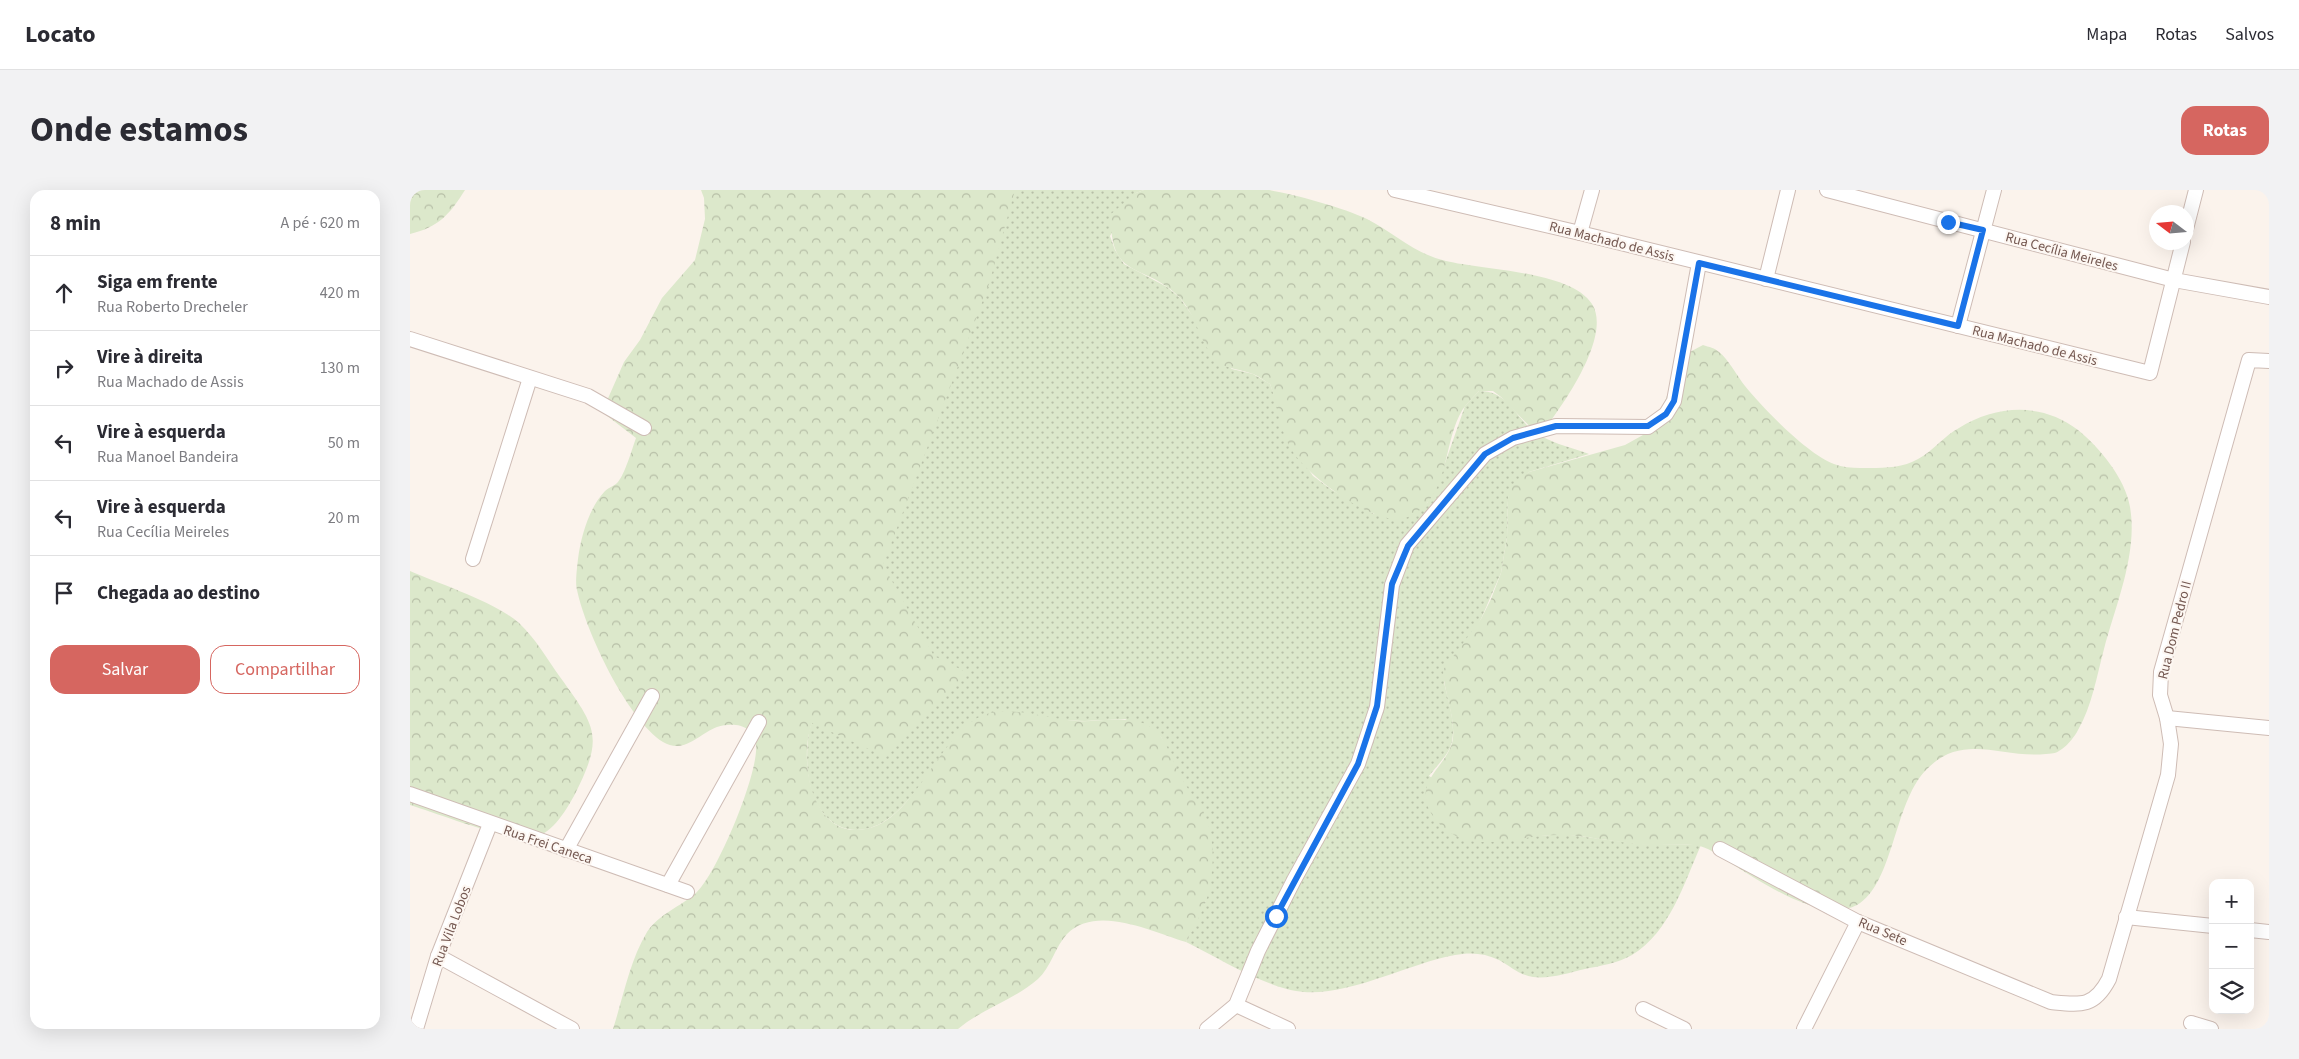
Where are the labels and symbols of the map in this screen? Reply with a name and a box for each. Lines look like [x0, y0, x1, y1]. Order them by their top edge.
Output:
north arrow [2149, 205, 2194, 250]
route end [1937, 211, 1960, 234]
street label: Rua Machado de Assis [1547, 217, 1677, 267]
street label: Rua Cecília Meireles [2003, 227, 2120, 277]
street label: Rua Machado de Assis [1970, 321, 2100, 371]
street label: Rua Dom Pedro II [2153, 579, 2197, 682]
street label: Rua Frei Caneca [500, 820, 595, 870]
street label: Rua Vila Lobos [427, 883, 477, 970]
route start [1265, 905, 1288, 928]
street label: Rua Sete [1855, 913, 1910, 951]

